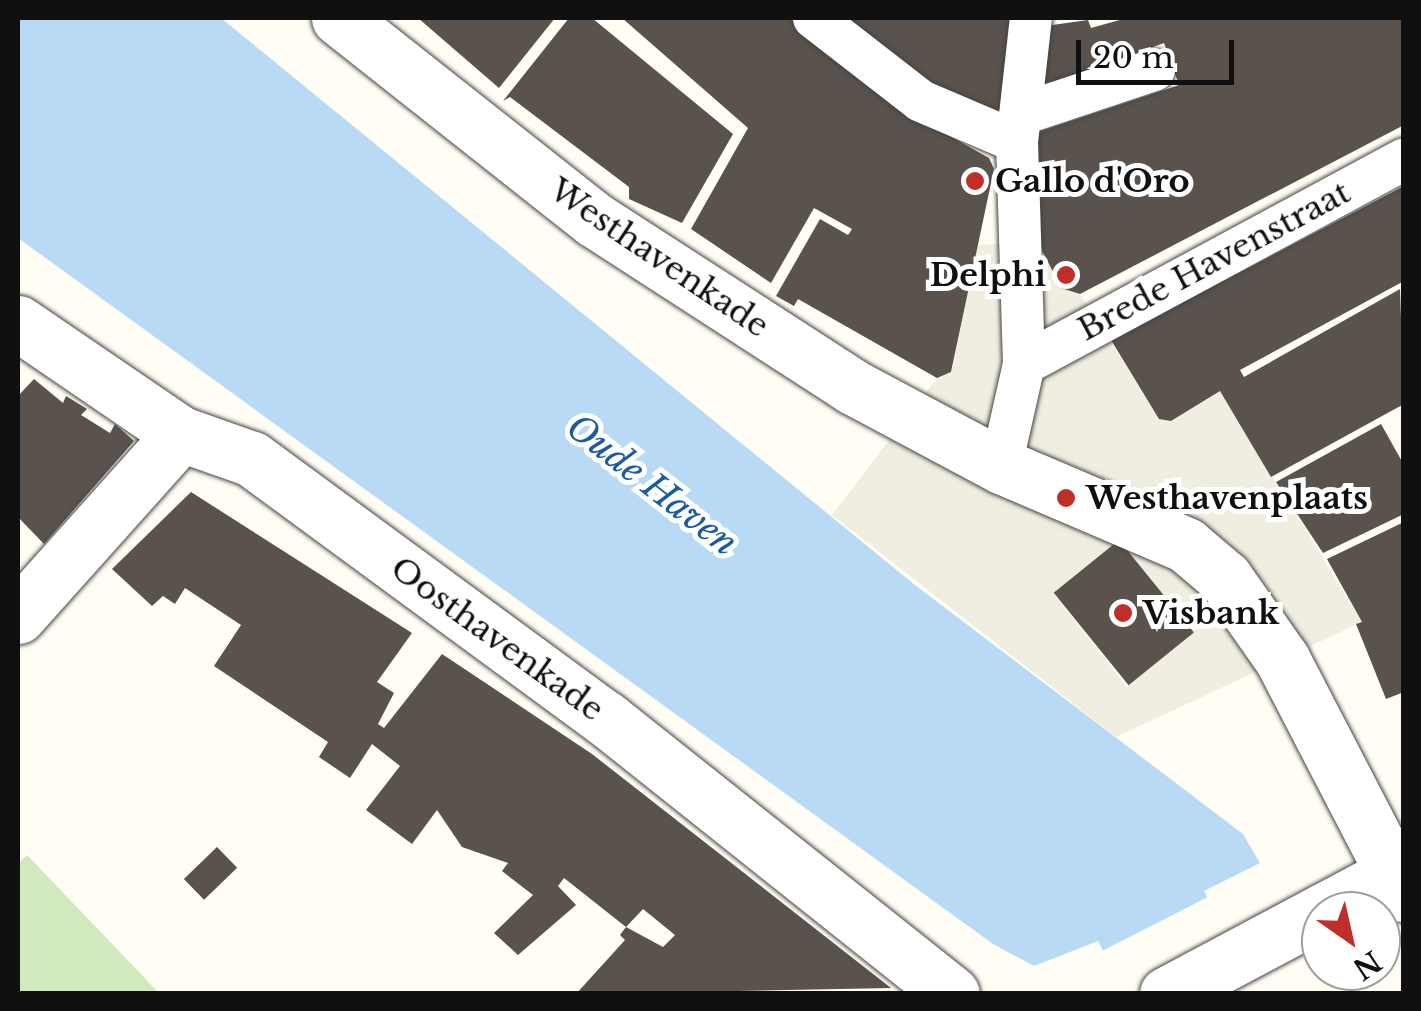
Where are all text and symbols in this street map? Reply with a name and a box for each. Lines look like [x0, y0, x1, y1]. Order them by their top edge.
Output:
scale bar [1081, 20, 1238, 82]
text: 20 m [1093, 39, 1174, 76]
place label: Gallo d'Oro [995, 162, 1190, 200]
marker: Gallo d'Oro [964, 170, 986, 192]
street label: Westhavenkade [542, 171, 776, 345]
street label: Brede Havenstraat [1072, 173, 1356, 349]
place label: Delphi [930, 256, 1046, 294]
marker: Delphi [1055, 264, 1077, 286]
water label: Oude Haven [559, 406, 745, 564]
place label: Westhavenplaats [1086, 479, 1368, 517]
marker: Westhavenplaats [1055, 487, 1077, 509]
street label: Oosthavenkade [383, 549, 611, 729]
place label: Visbank [1143, 594, 1279, 632]
marker: Visbank [1112, 602, 1134, 624]
north arrow [1301, 891, 1401, 991]
text: N [1346, 943, 1388, 986]

